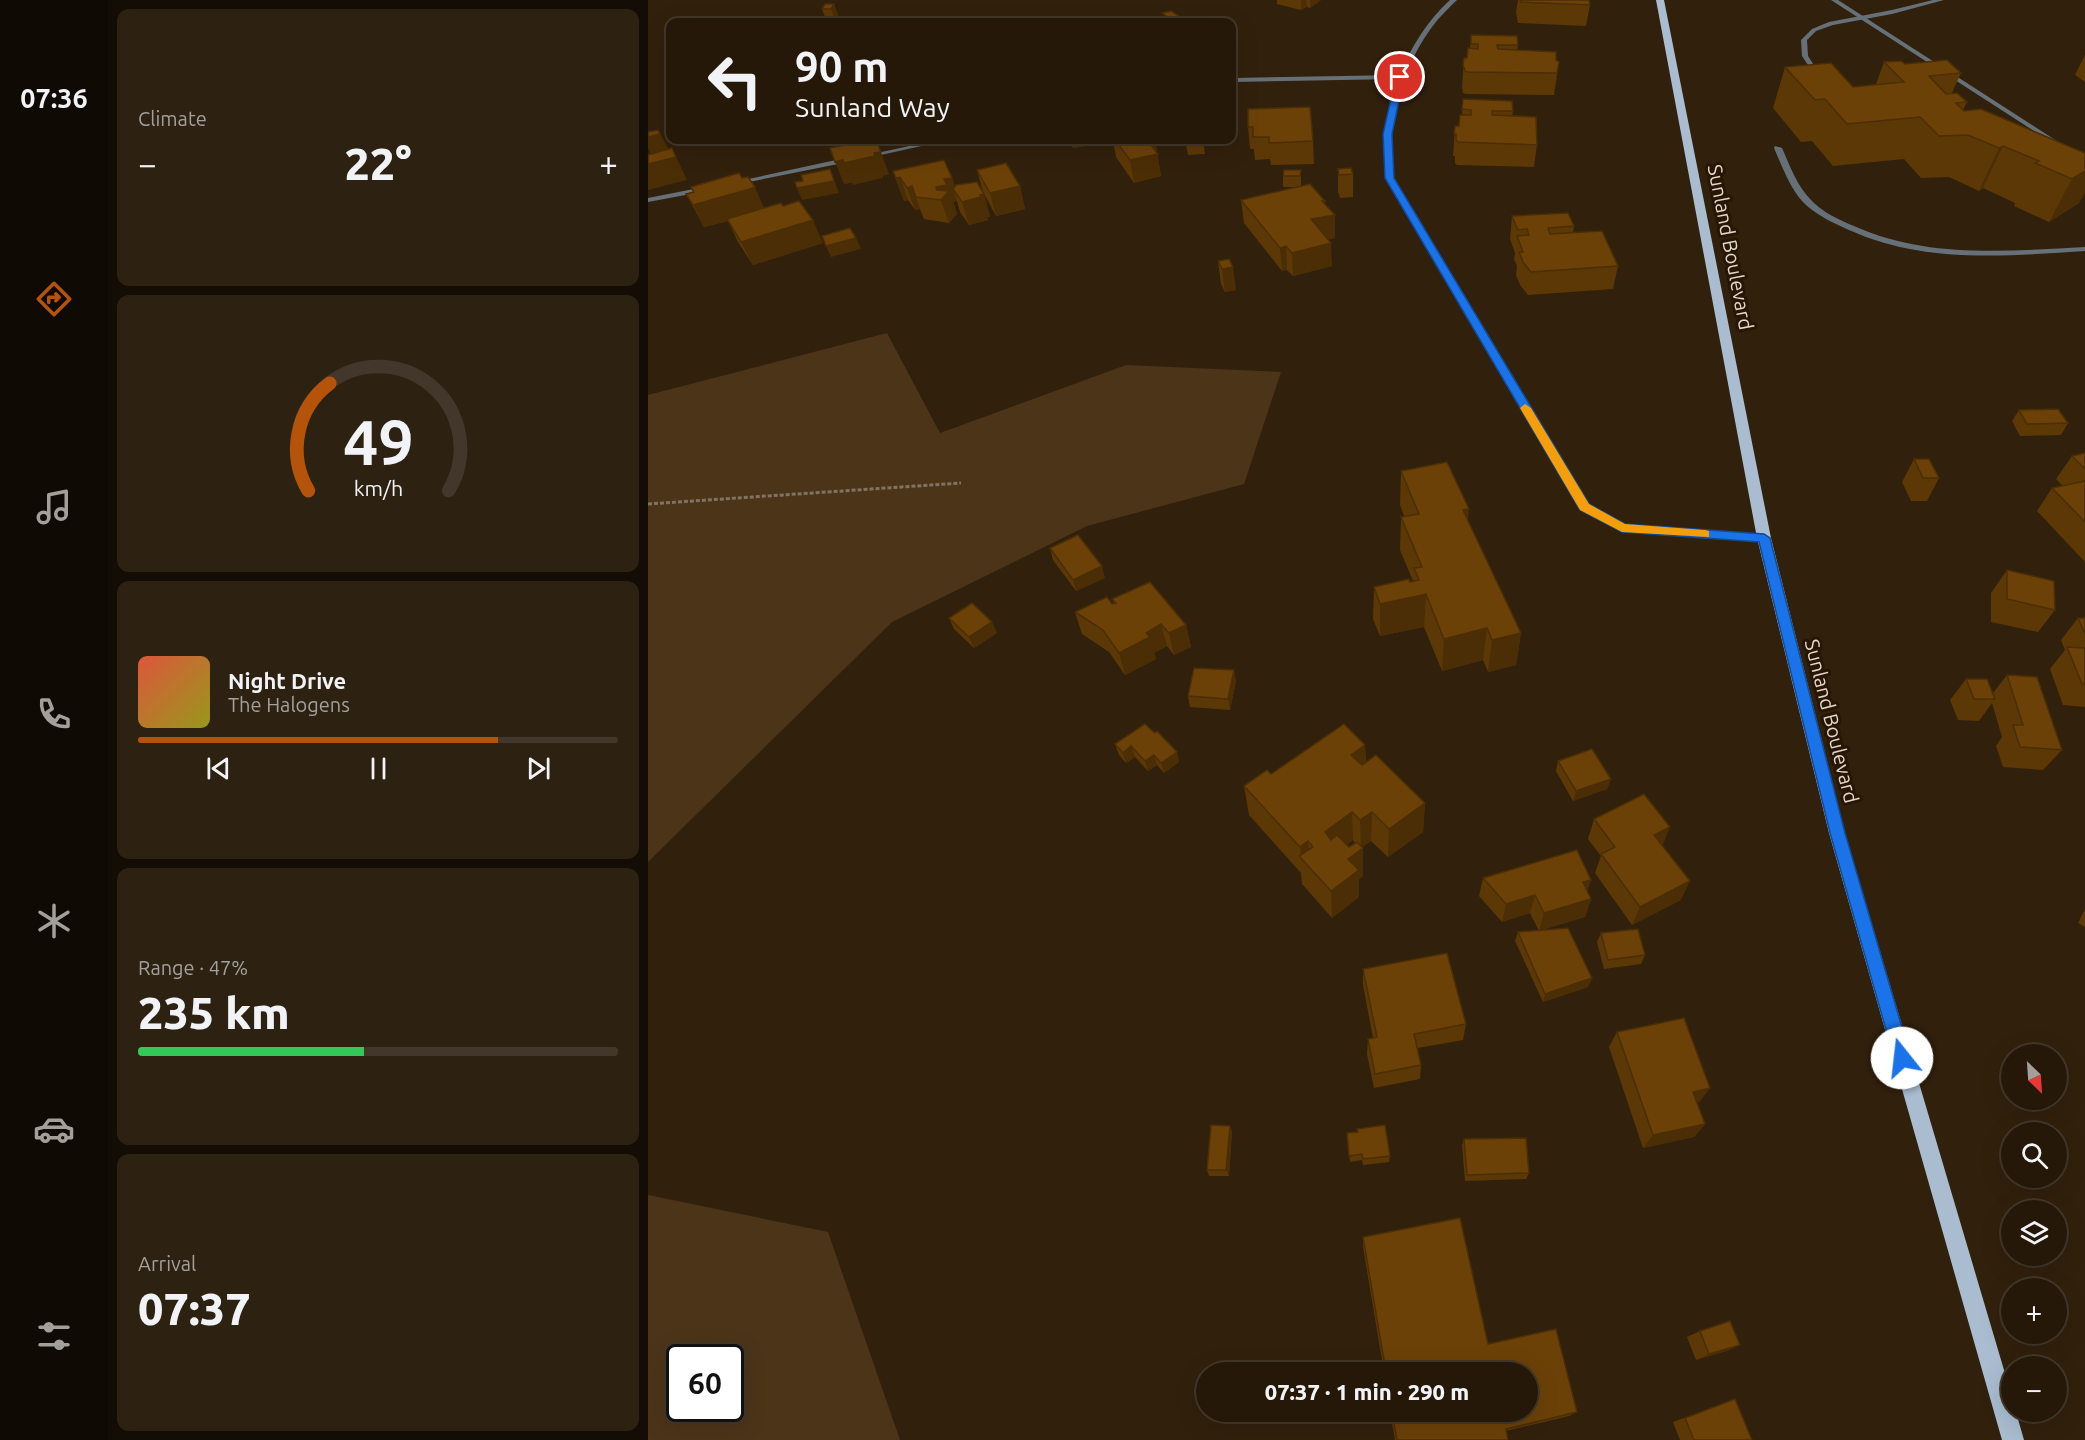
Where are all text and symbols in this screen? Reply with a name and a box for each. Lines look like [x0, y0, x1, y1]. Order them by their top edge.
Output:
icon: left [696, 42, 774, 120]
text: 90 m [795, 43, 889, 90]
pin [1374, 51, 1425, 102]
icon: arrive [1383, 60, 1416, 93]
text: 07:36 [20, 83, 88, 113]
text: Sunland Way [795, 92, 950, 122]
text: Climate [138, 107, 207, 130]
text: 22° [344, 138, 412, 189]
text: − [138, 145, 157, 182]
text: + [599, 145, 618, 182]
street label: Sunland Boulevard [1704, 162, 1758, 332]
icon: directions [33, 278, 75, 320]
text: 49 [343, 407, 413, 477]
text: km/h [353, 476, 403, 500]
icon: music [33, 486, 75, 528]
street label: Sunland Boulevard [1801, 637, 1863, 805]
text: Night Drive [228, 668, 346, 693]
icon: phone [33, 693, 75, 735]
text: The Halogens [228, 693, 350, 716]
icon: previous [202, 752, 235, 785]
icon: pause [362, 752, 395, 785]
icon: next [522, 752, 555, 785]
icon: climate [33, 900, 75, 942]
text: Range · 47% [138, 956, 248, 979]
text: 235 km [138, 987, 290, 1038]
position arrow [1870, 1026, 1934, 1090]
north arrow [2001, 1044, 2067, 1110]
map controls [2001, 1044, 2067, 1422]
icon: car [33, 1108, 75, 1150]
button: search [2001, 1122, 2067, 1188]
button: layers [2001, 1200, 2067, 1266]
text: Arrival [138, 1252, 196, 1275]
button: + [2001, 1278, 2067, 1344]
text: 07:37 [138, 1283, 251, 1334]
icon: filters [33, 1315, 75, 1357]
speed limit sign: 60 [666, 1344, 744, 1422]
button: − [2001, 1356, 2067, 1422]
text: 07:37 · 1 min · 290 m [1265, 1379, 1469, 1404]

